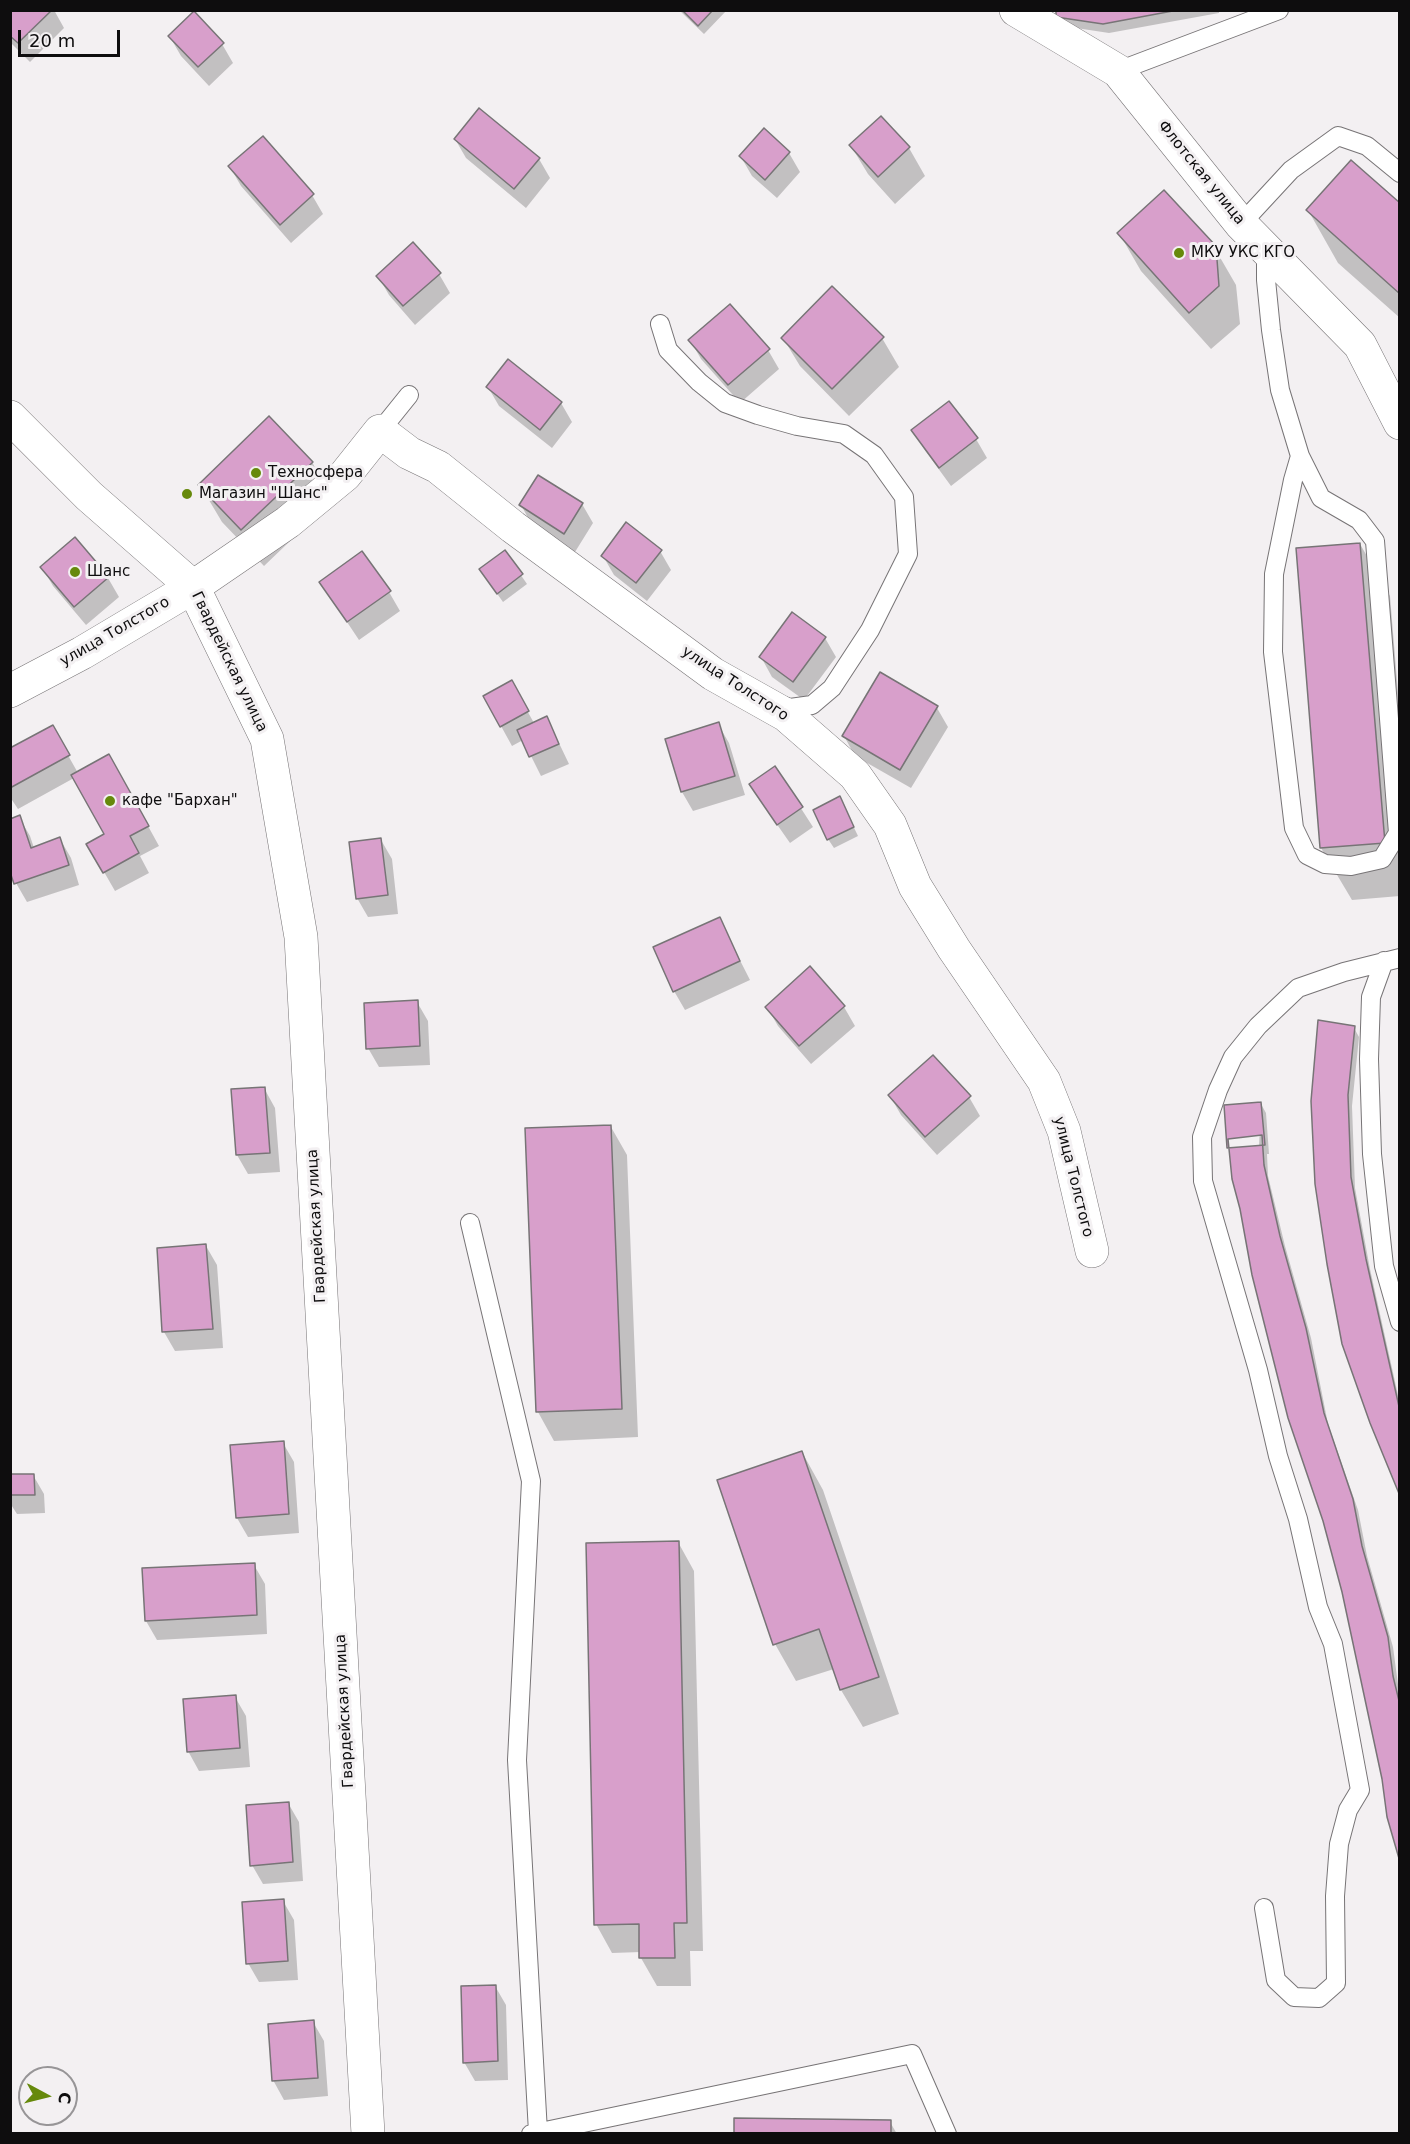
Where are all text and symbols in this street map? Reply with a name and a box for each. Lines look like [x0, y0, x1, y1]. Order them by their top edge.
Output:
scale bar [21, 18, 123, 56]
text: 20 m [29, 30, 75, 51]
street label: Флотская улица [1154, 117, 1248, 229]
place label: МКУ УКС КГО [1191, 244, 1295, 262]
marker: МКУ УКС КГО [1172, 246, 1186, 260]
place label: Техносфера [268, 464, 363, 482]
marker: Техносфера [249, 466, 263, 480]
place label: Магазин "Шанс" [199, 485, 328, 503]
marker: Магазин "Шанс" [180, 487, 194, 501]
place label: Шанс [87, 563, 130, 581]
marker: Шанс [68, 565, 82, 579]
street label: Гвардейская улица [187, 589, 271, 735]
street label: улица Толстого [57, 593, 173, 671]
street label: улица Толстого [678, 643, 792, 725]
place label: кафе "Бархан" [122, 792, 238, 810]
marker: кафе "Бархан" [103, 794, 117, 808]
street label: улица Толстого [1049, 1115, 1097, 1239]
street label: Гвардейская улица [304, 1149, 330, 1303]
street label: Гвардейская улица [332, 1634, 358, 1788]
north arrow [18, 2066, 78, 2126]
text: С [54, 2091, 75, 2105]

